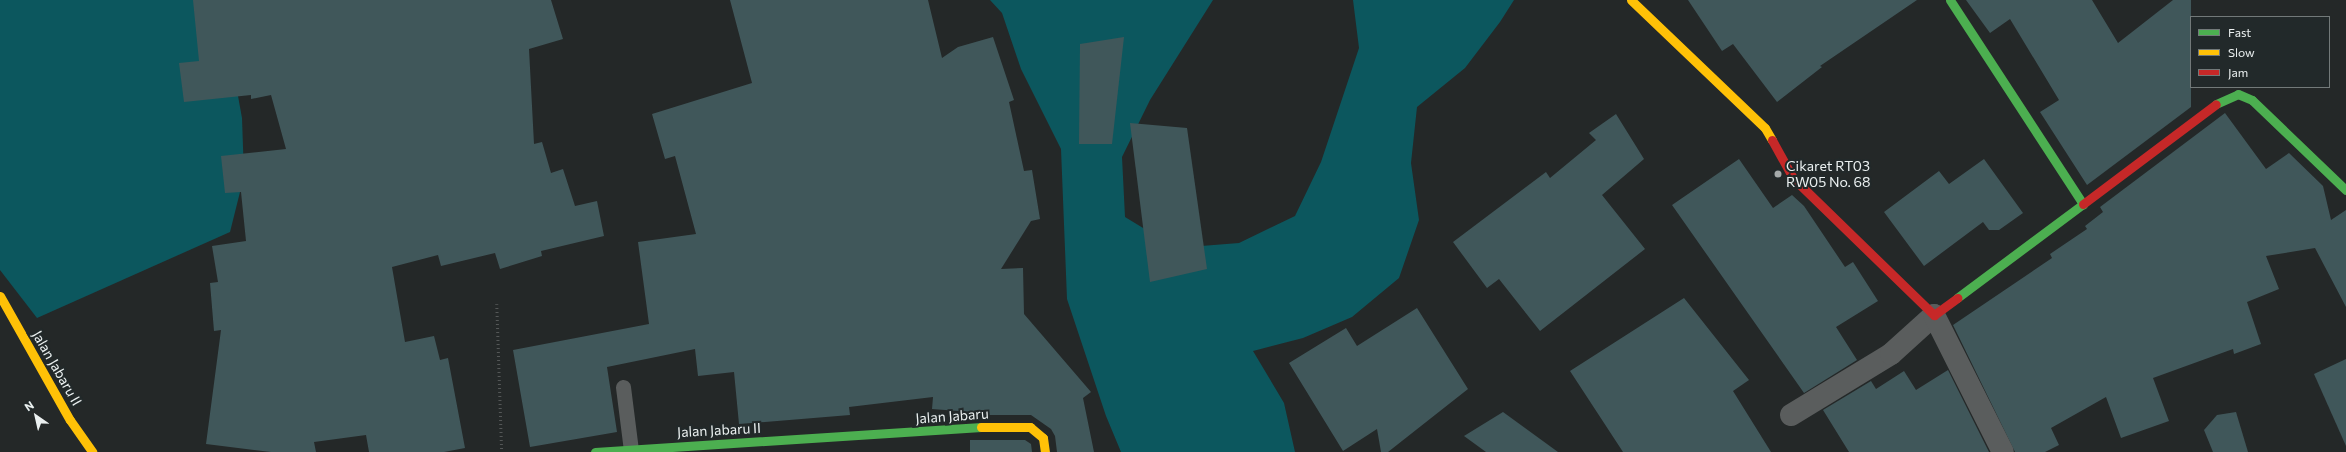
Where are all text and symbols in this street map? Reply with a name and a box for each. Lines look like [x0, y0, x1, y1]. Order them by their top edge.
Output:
legend [2190, 16, 2330, 88]
text: Fast [2228, 25, 2251, 39]
text: Slow [2228, 45, 2255, 59]
text: Jam [2228, 65, 2248, 79]
place label: Cikaret RT03 RW05 No. 68 [1786, 158, 1871, 190]
marker: Cikaret RT03 RW05 No. 68 [1773, 169, 1783, 179]
street label: Jalan Jabaru II [29, 327, 85, 409]
north arrow [16, 396, 56, 436]
text: N [22, 398, 36, 413]
street label: Jalan Jabaru [915, 405, 989, 427]
street label: Jalan Jabaru II [677, 419, 761, 441]

